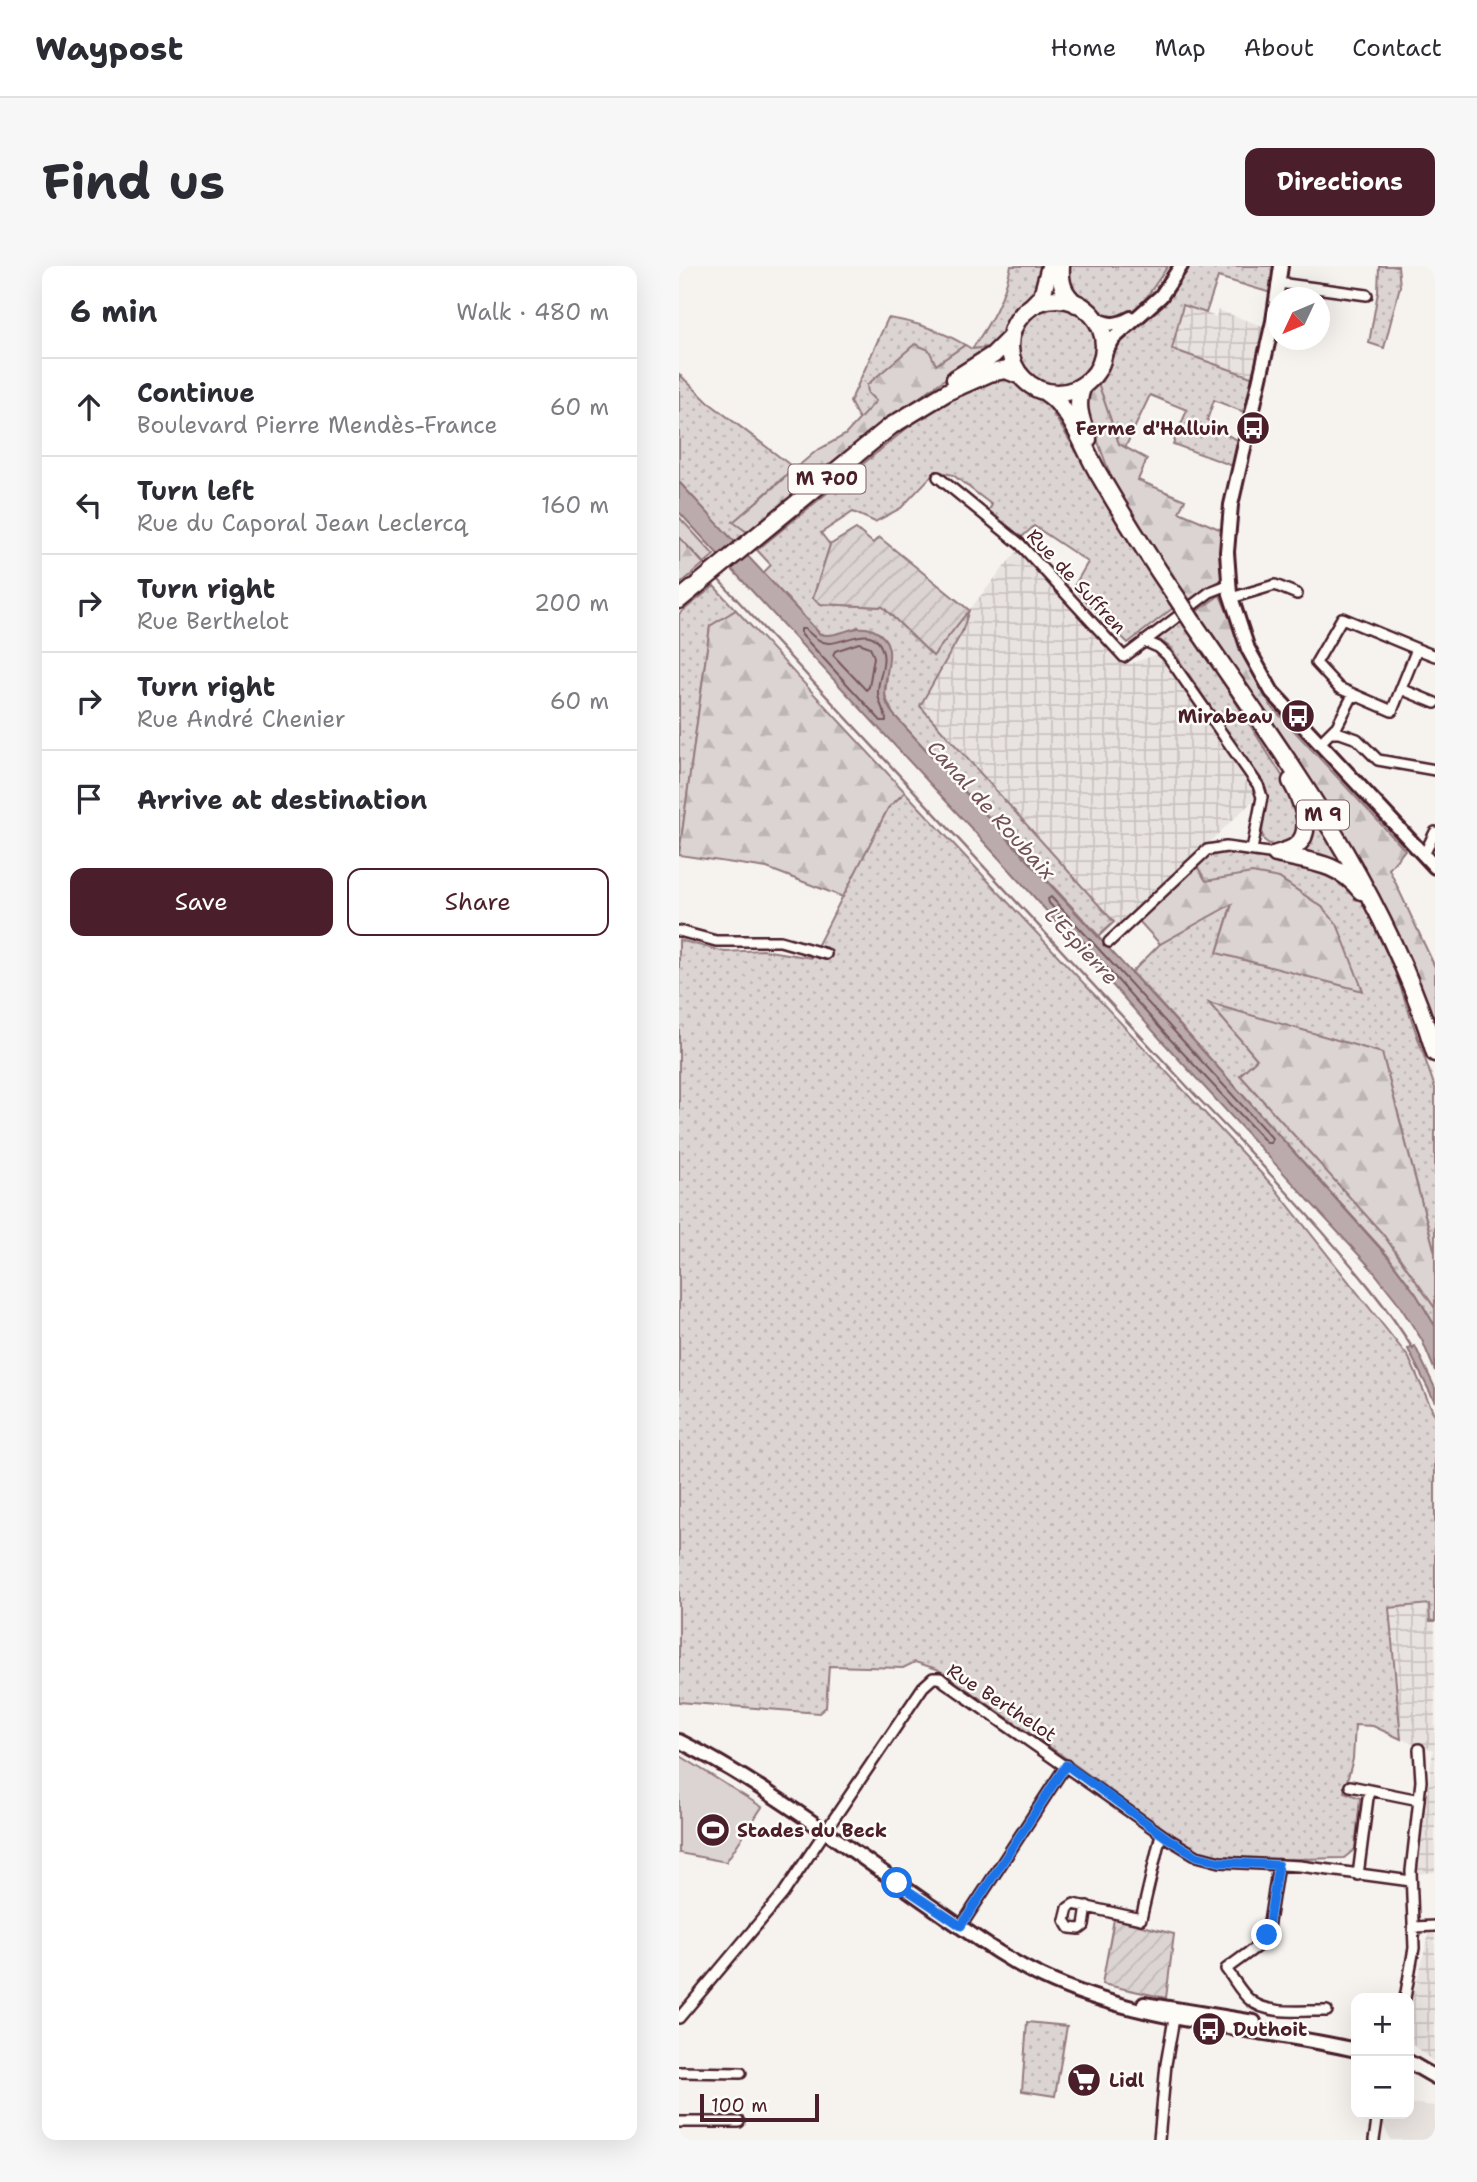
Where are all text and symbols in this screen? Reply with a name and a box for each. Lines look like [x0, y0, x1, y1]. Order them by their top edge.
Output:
text: Waypost [35, 26, 183, 71]
text: Home [1050, 32, 1116, 64]
text: Map [1154, 32, 1206, 64]
text: About [1244, 32, 1314, 64]
text: Contact [1352, 32, 1442, 64]
button: Directions [1245, 148, 1435, 216]
text: Find us [42, 149, 225, 215]
north arrow [1267, 287, 1330, 350]
text: 6 min [70, 291, 157, 332]
text: Walk · 480 m [456, 297, 609, 327]
text: Continue [137, 375, 255, 410]
icon: ahead [70, 388, 108, 426]
text: 60 m [550, 392, 609, 422]
bus stop icon: Ferme d'Halluin [1234, 409, 1272, 447]
text: Boulevard Pierre Mendès-France [137, 410, 498, 440]
place label: Ferme d'Halluin [1076, 416, 1229, 441]
road number: M 700 [789, 464, 865, 494]
text: Turn left [137, 473, 254, 508]
icon: left [70, 486, 108, 524]
text: 160 m [541, 490, 609, 520]
text: Rue du Caporal Jean Leclercq [137, 508, 467, 538]
street label: Rue de Suffren [1021, 523, 1132, 639]
text: Turn right [137, 571, 275, 606]
icon: right [70, 584, 108, 622]
text: 200 m [534, 588, 609, 618]
text: Rue Berthelot [137, 606, 289, 636]
text: Turn right [137, 669, 275, 704]
icon: right [70, 682, 108, 720]
text: 60 m [550, 686, 609, 716]
bus stop icon: Mirabeau [1279, 697, 1317, 735]
text: Rue André Chenier [137, 704, 346, 734]
place label: Mirabeau [1178, 704, 1273, 729]
water label: Canal de Roubaix [921, 734, 1062, 887]
icon: arrive [70, 780, 108, 818]
text: Arrive at destination [137, 782, 427, 817]
road number: M 9 [1297, 800, 1349, 830]
button: Save [70, 868, 333, 936]
button: Share [347, 868, 609, 936]
water label: L'Espierre [1038, 901, 1124, 991]
street label: Rue Berthelot [942, 1658, 1061, 1747]
sports icon: Stades du Beck [694, 1811, 732, 1849]
place label: Stades du Beck [737, 1818, 887, 1843]
route start [881, 1867, 912, 1898]
route end [1251, 1919, 1282, 1950]
map controls [1351, 1993, 1414, 2119]
button: + [1351, 1993, 1414, 2056]
bus stop icon: Duthoit [1190, 2010, 1228, 2048]
place label: Duthoit [1233, 2017, 1307, 2042]
button: − [1351, 2056, 1414, 2119]
supermarket icon: Lidl [1065, 2061, 1103, 2099]
place label: Lidl [1109, 2068, 1145, 2093]
scale bar [700, 2091, 819, 2123]
text: 100 m [711, 2093, 768, 2118]

